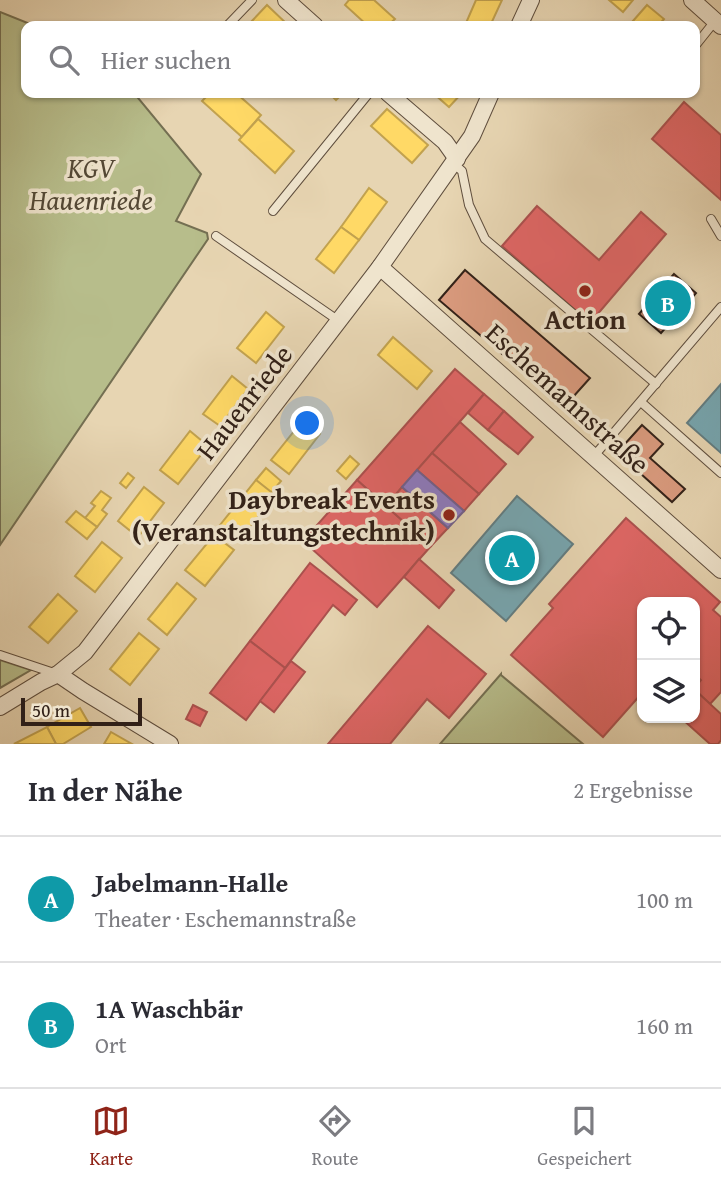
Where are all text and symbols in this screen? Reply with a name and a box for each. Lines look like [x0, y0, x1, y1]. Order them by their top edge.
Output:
search box [21, 21, 700, 98]
text: Hier suchen [101, 40, 231, 79]
icon: search [45, 41, 83, 79]
park label: KGV Hauenriede [28, 147, 153, 220]
pin: B [645, 277, 691, 329]
marker: Action [577, 283, 593, 299]
place label: Action [544, 298, 626, 339]
street label: Eschemannstraße [477, 313, 660, 483]
street label: Hauenriede [185, 335, 302, 468]
your location [290, 406, 324, 440]
place label: Daybreak Events (Veranstaltungstechnik) [132, 478, 435, 551]
marker: Daybreak Events (Veranstaltungstechnik) [441, 507, 457, 523]
pin: A [489, 532, 535, 584]
map controls [637, 597, 700, 723]
button: locate [637, 597, 700, 660]
button: layers [637, 660, 700, 723]
scale bar [21, 695, 142, 727]
text: 50 m [32, 696, 70, 724]
text: In der Nähe [28, 768, 183, 812]
text: 2 Ergebnisse [573, 773, 693, 806]
text: Jabelmann-Halle [95, 863, 288, 902]
text: A [44, 883, 58, 916]
text: 100 m [636, 883, 693, 916]
text: Theater · Eschemannstraße [95, 902, 356, 935]
text: 1A Waschbär [95, 989, 243, 1028]
text: B [44, 1009, 58, 1042]
text: 160 m [636, 1009, 693, 1042]
text: Ort [95, 1028, 127, 1061]
tab: Karte [89, 1102, 133, 1172]
tab: Route [312, 1102, 358, 1172]
tab: Gespeichert [537, 1102, 632, 1172]

